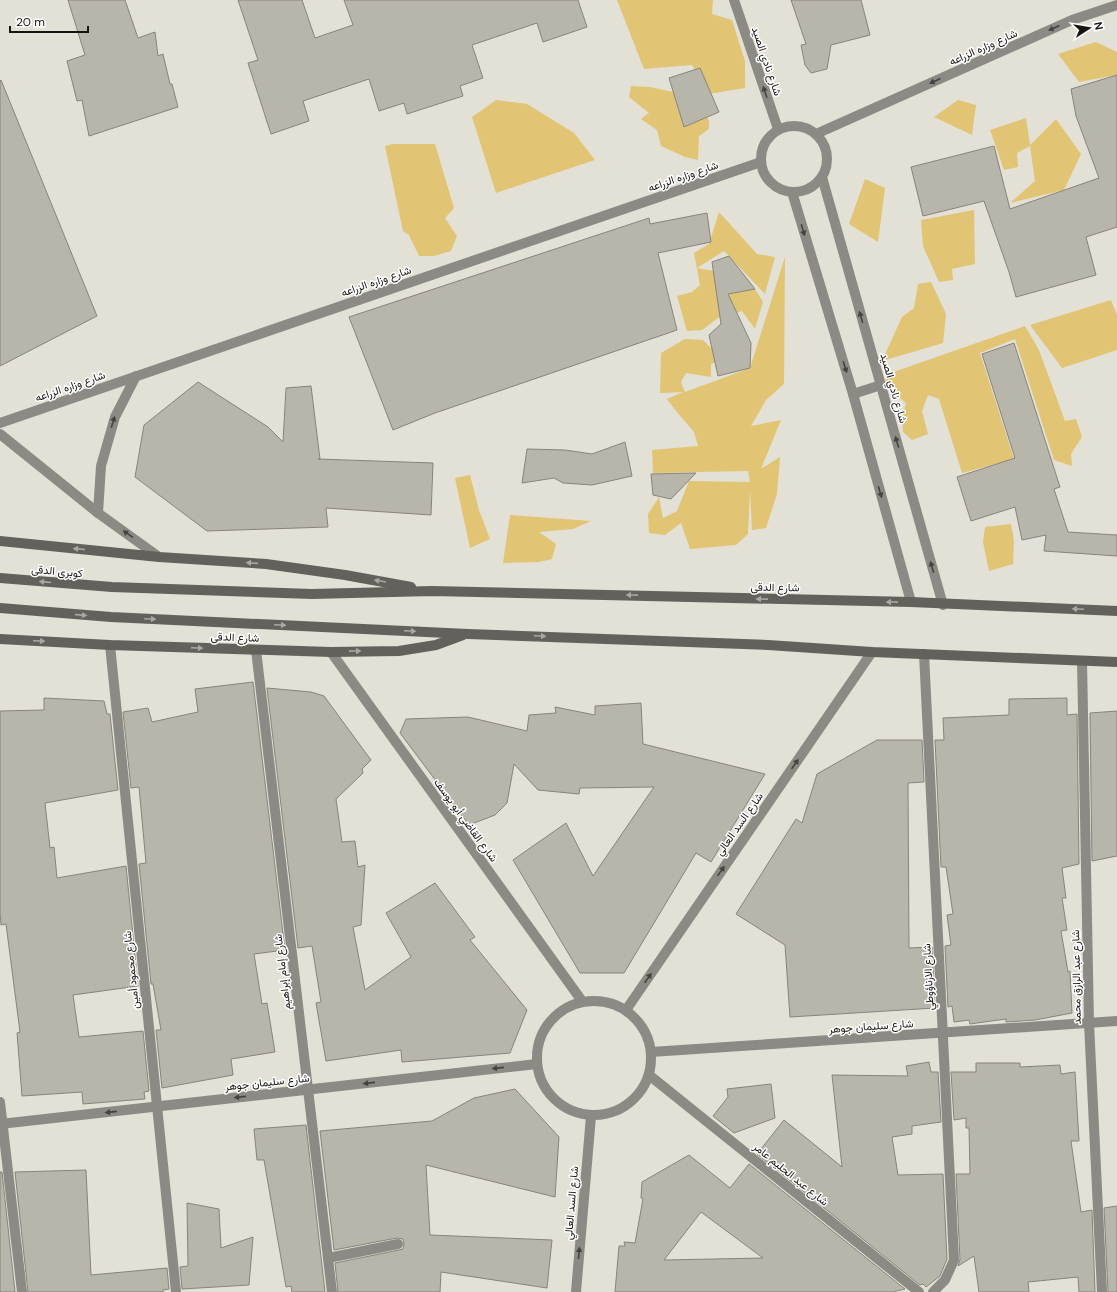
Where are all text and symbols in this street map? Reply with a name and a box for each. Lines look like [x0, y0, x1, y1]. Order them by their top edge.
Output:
scale bar [10, 8, 88, 34]
north arrow [1069, 8, 1109, 48]
text: 20 m [16, 14, 45, 30]
text: N [1091, 21, 1106, 31]
street label: شارع نادي الصيد [746, 25, 785, 99]
one-way arrow [1048, 25, 1060, 31]
street label: شارع وزاره الزراعه [947, 26, 1020, 69]
one-way arrow [930, 78, 941, 84]
one-way arrow [762, 86, 768, 98]
street label: شارع وزاره الزراعه [646, 157, 721, 195]
one-way arrow [800, 224, 806, 236]
street label: شارع وزاره الزراعه [339, 262, 414, 300]
one-way arrow [858, 311, 864, 323]
street label: شارع نادي الصيد [874, 351, 911, 426]
one-way arrow [842, 362, 848, 374]
street label: شارع وزاره الزراعه [33, 367, 108, 405]
one-way arrow [110, 415, 116, 427]
one-way arrow [894, 436, 900, 448]
one-way arrow [877, 487, 883, 499]
one-way arrow [122, 530, 133, 538]
one-way arrow [73, 546, 85, 552]
one-way arrow [246, 560, 258, 567]
one-way arrow [929, 561, 935, 573]
street label: كوبرى الدقى [31, 562, 83, 580]
one-way arrow [39, 578, 51, 585]
one-way arrow [374, 578, 386, 584]
street label: شارع الدقى [750, 580, 800, 595]
one-way arrow [626, 592, 638, 599]
one-way arrow [756, 595, 768, 602]
one-way arrow [885, 599, 898, 605]
one-way arrow [1071, 606, 1084, 612]
one-way arrow [75, 611, 87, 618]
one-way arrow [144, 616, 157, 622]
one-way arrow [274, 622, 287, 628]
one-way arrow [404, 628, 417, 634]
street label: شارع الدقى [210, 629, 260, 646]
one-way arrow [534, 633, 546, 640]
one-way arrow [33, 638, 46, 644]
one-way arrow [191, 645, 204, 651]
one-way arrow [349, 648, 361, 655]
one-way arrow [791, 758, 799, 769]
street label: شارع القاضي أبو يوسف [429, 776, 501, 867]
street label: شارع السد العالي [712, 789, 769, 860]
one-way arrow [717, 866, 725, 876]
street label: شارع عبد الرازق محمد [1068, 929, 1085, 1024]
street label: شارع محمود أمين [120, 930, 143, 1010]
street label: شارع إمام إبراهيم [270, 933, 295, 1011]
street label: شارع الارناؤوطي [919, 943, 940, 1011]
one-way arrow [644, 973, 652, 983]
street label: شارع سليمان جوهر [827, 1016, 914, 1037]
one-way arrow [492, 1065, 504, 1072]
street label: شارع سليمان جوهر [223, 1071, 310, 1094]
one-way arrow [363, 1080, 375, 1086]
one-way arrow [234, 1094, 246, 1100]
one-way arrow [105, 1108, 117, 1115]
street label: شارع عبد الحليم عامر [749, 1139, 832, 1210]
street label: شارع السد العالي [561, 1165, 584, 1241]
one-way arrow [575, 1247, 582, 1259]

